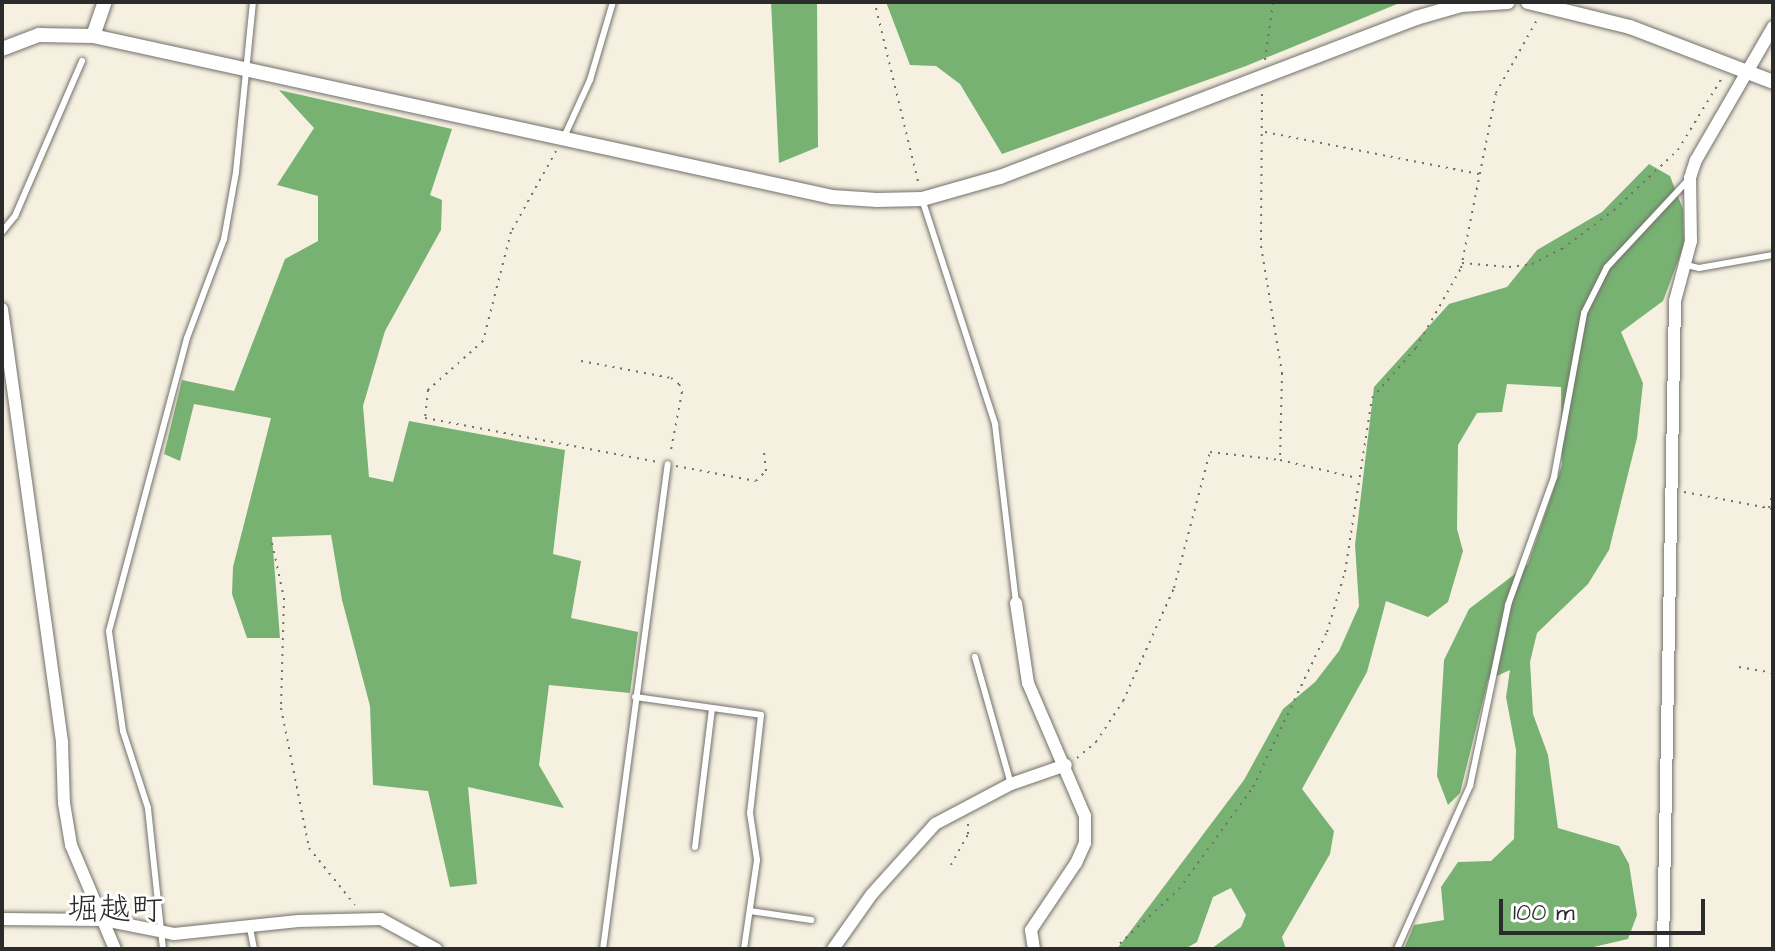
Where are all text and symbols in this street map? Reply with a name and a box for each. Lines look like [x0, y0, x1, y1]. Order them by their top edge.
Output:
scale bar [1503, 883, 1709, 933]
district label: 堀越町 [67, 891, 163, 929]
text: 100 m [1513, 896, 1575, 930]

